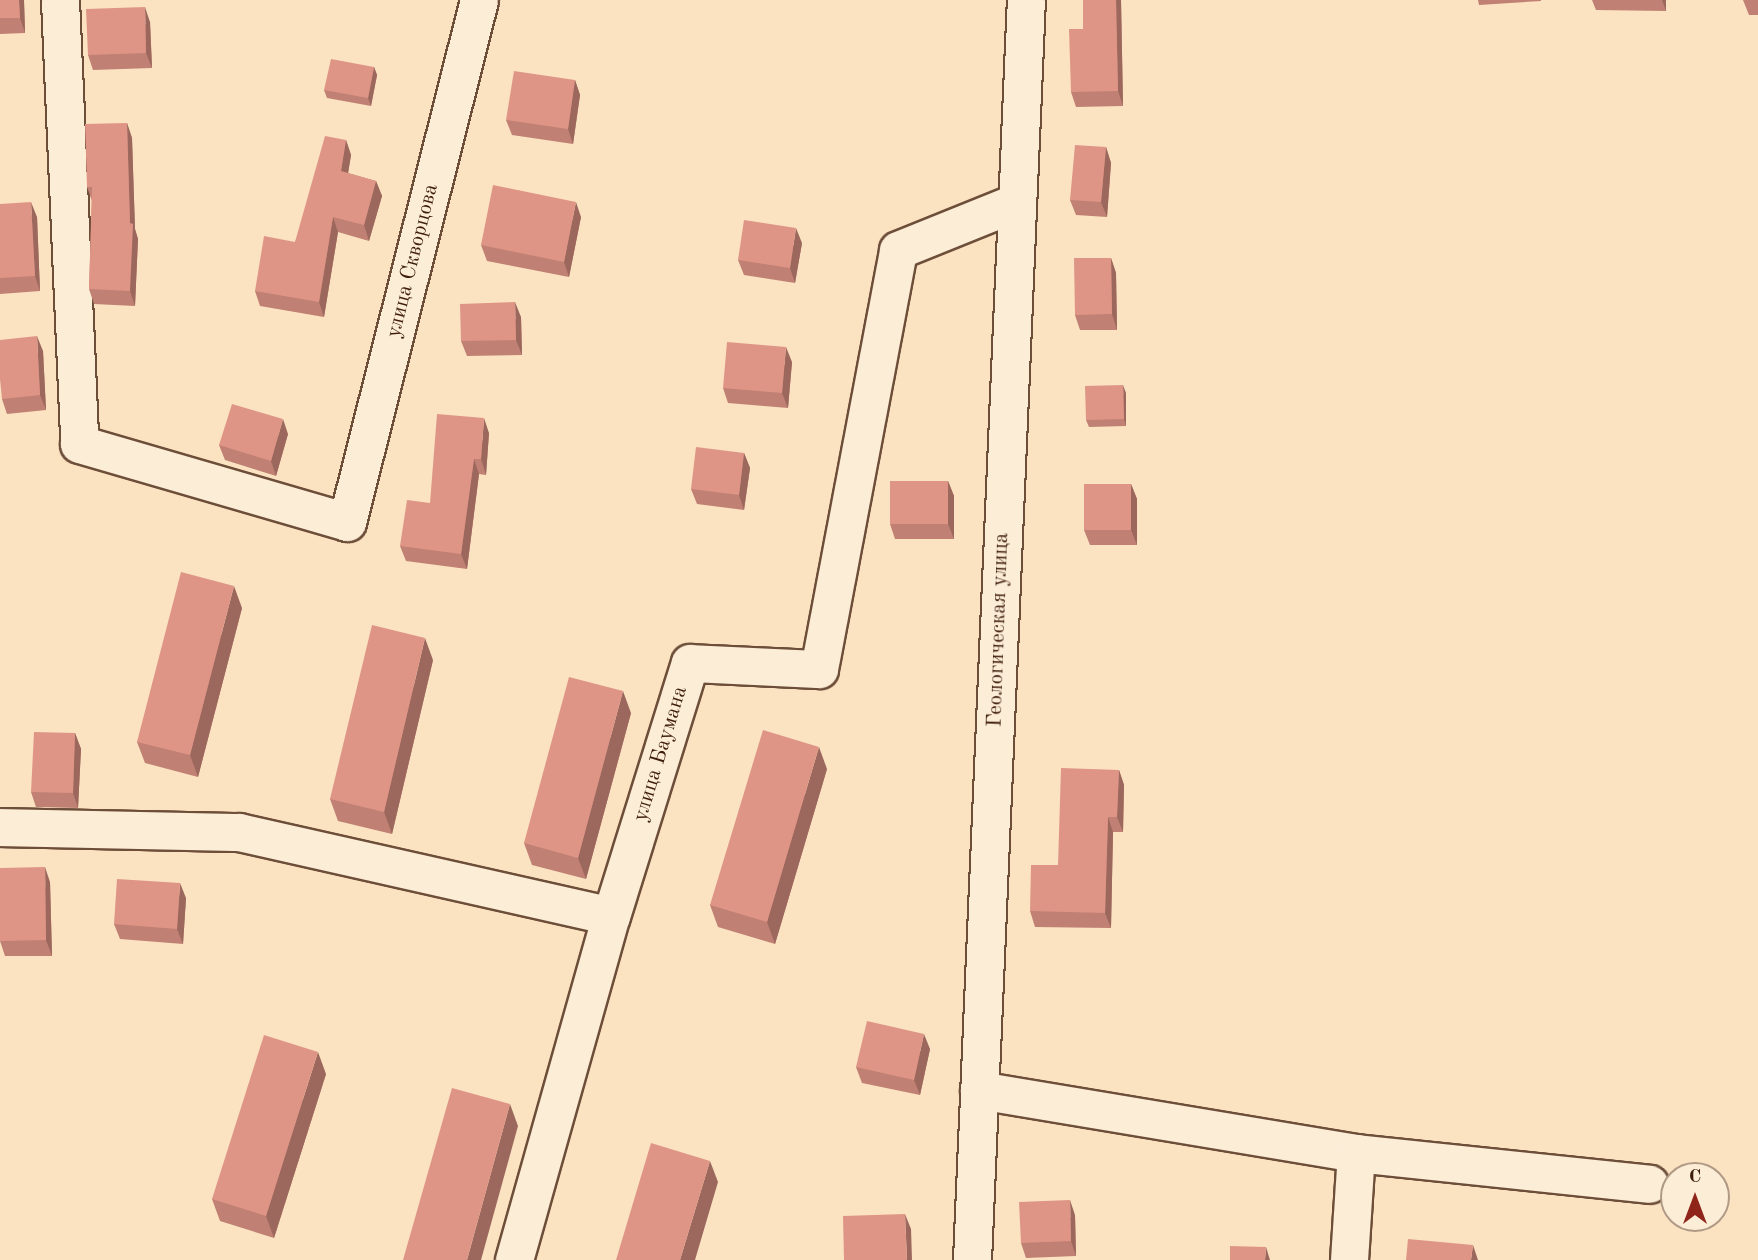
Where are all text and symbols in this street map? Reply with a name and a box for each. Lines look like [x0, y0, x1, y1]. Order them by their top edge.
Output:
street label: улица Скворцова [382, 181, 444, 341]
street label: Геологическая улица [983, 532, 1015, 728]
street label: улица Баумана [628, 683, 694, 825]
north arrow [1660, 1162, 1730, 1232]
text: С [1689, 1168, 1701, 1187]

